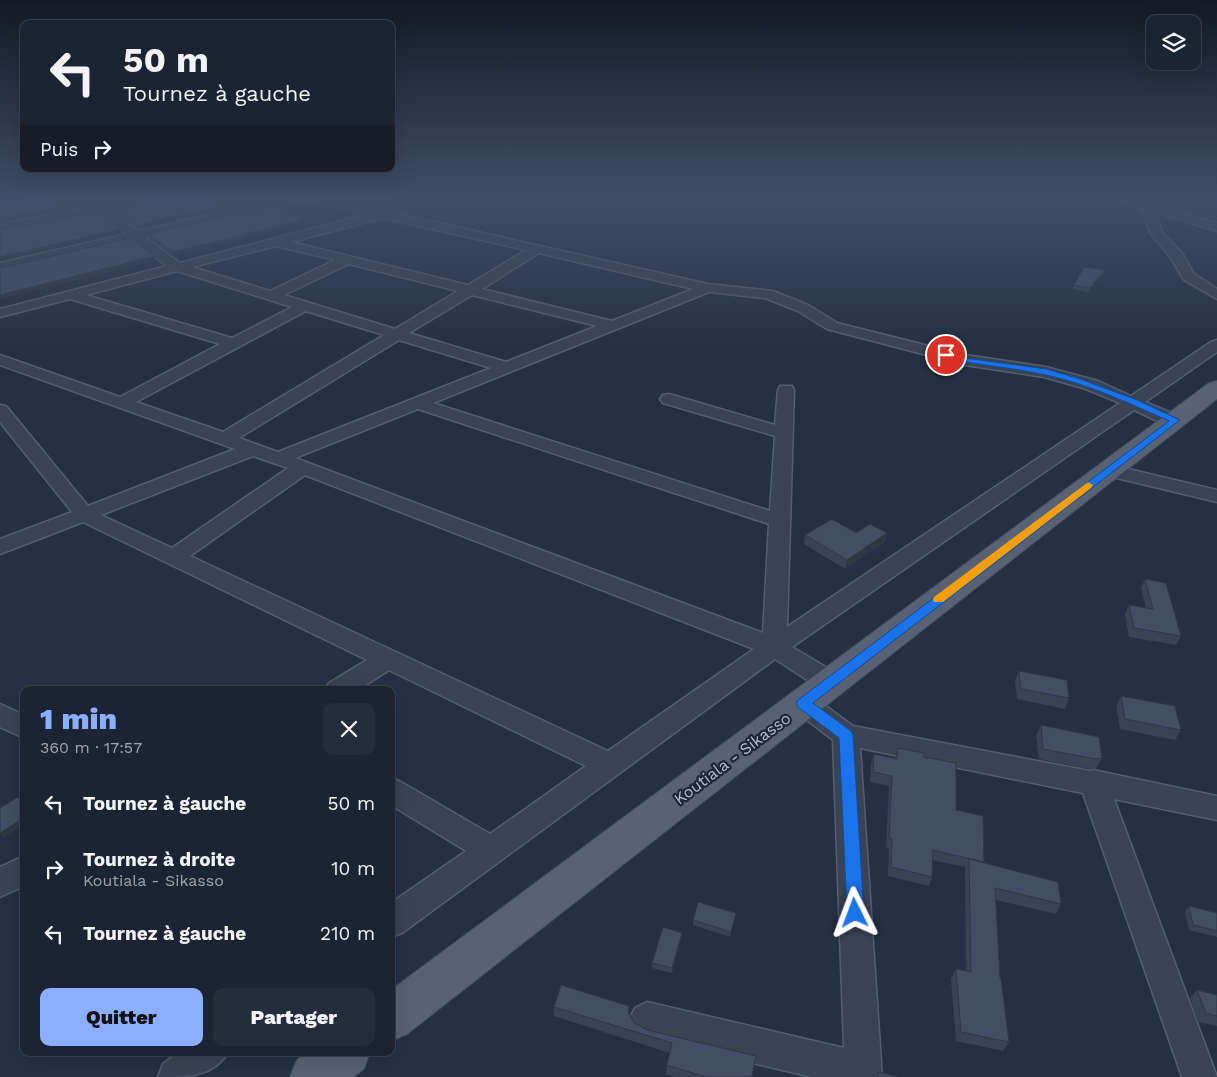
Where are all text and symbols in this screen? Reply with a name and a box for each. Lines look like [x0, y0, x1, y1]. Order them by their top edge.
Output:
map controls [1146, 15, 1201, 70]
button: layers [1146, 15, 1201, 70]
text: 50 m [123, 39, 209, 81]
icon: left [40, 40, 105, 105]
text: Tournez à gauche [123, 81, 311, 106]
icon: right [88, 135, 116, 163]
text: Puis [40, 138, 78, 161]
pin [925, 334, 967, 376]
icon: arrive [932, 341, 960, 369]
text: 1 min [40, 701, 117, 736]
button: close [323, 703, 375, 755]
street label: Koutiala - Sikasso [670, 708, 794, 808]
text: 360 m · 17:57 [40, 738, 142, 757]
icon: left [40, 790, 68, 818]
text: Tournez à gauche [83, 792, 246, 815]
text: 50 m [328, 792, 375, 815]
text: Tournez à droite [83, 848, 235, 871]
icon: right [40, 855, 68, 883]
text: 10 m [331, 857, 375, 880]
text: Koutiala - Sikasso [83, 871, 224, 890]
position arrow [828, 886, 880, 938]
icon: left [40, 920, 68, 948]
text: Tournez à gauche [83, 922, 246, 945]
text: 210 m [320, 922, 375, 945]
button: Quitter [40, 988, 203, 1046]
button: Partager [213, 988, 375, 1046]

